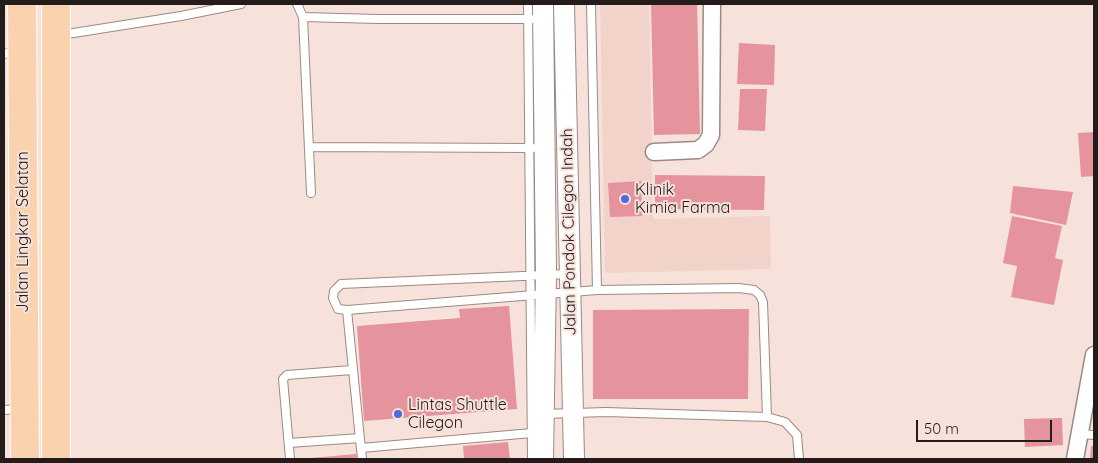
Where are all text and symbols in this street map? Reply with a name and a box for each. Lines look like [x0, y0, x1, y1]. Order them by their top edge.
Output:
street label: Jalan Pondok Cilegon Indah [558, 128, 580, 336]
street label: Jalan Lingkar Selatan [13, 151, 33, 313]
place label: Klinik Kimia Farma [635, 180, 730, 218]
marker: Klinik Kimia Farma [619, 193, 631, 205]
place label: Lintas Shuttle Cilegon [408, 395, 507, 433]
marker: Lintas Shuttle Cilegon [392, 408, 404, 420]
scale bar [918, 410, 1054, 442]
text: 50 m [924, 419, 959, 438]

